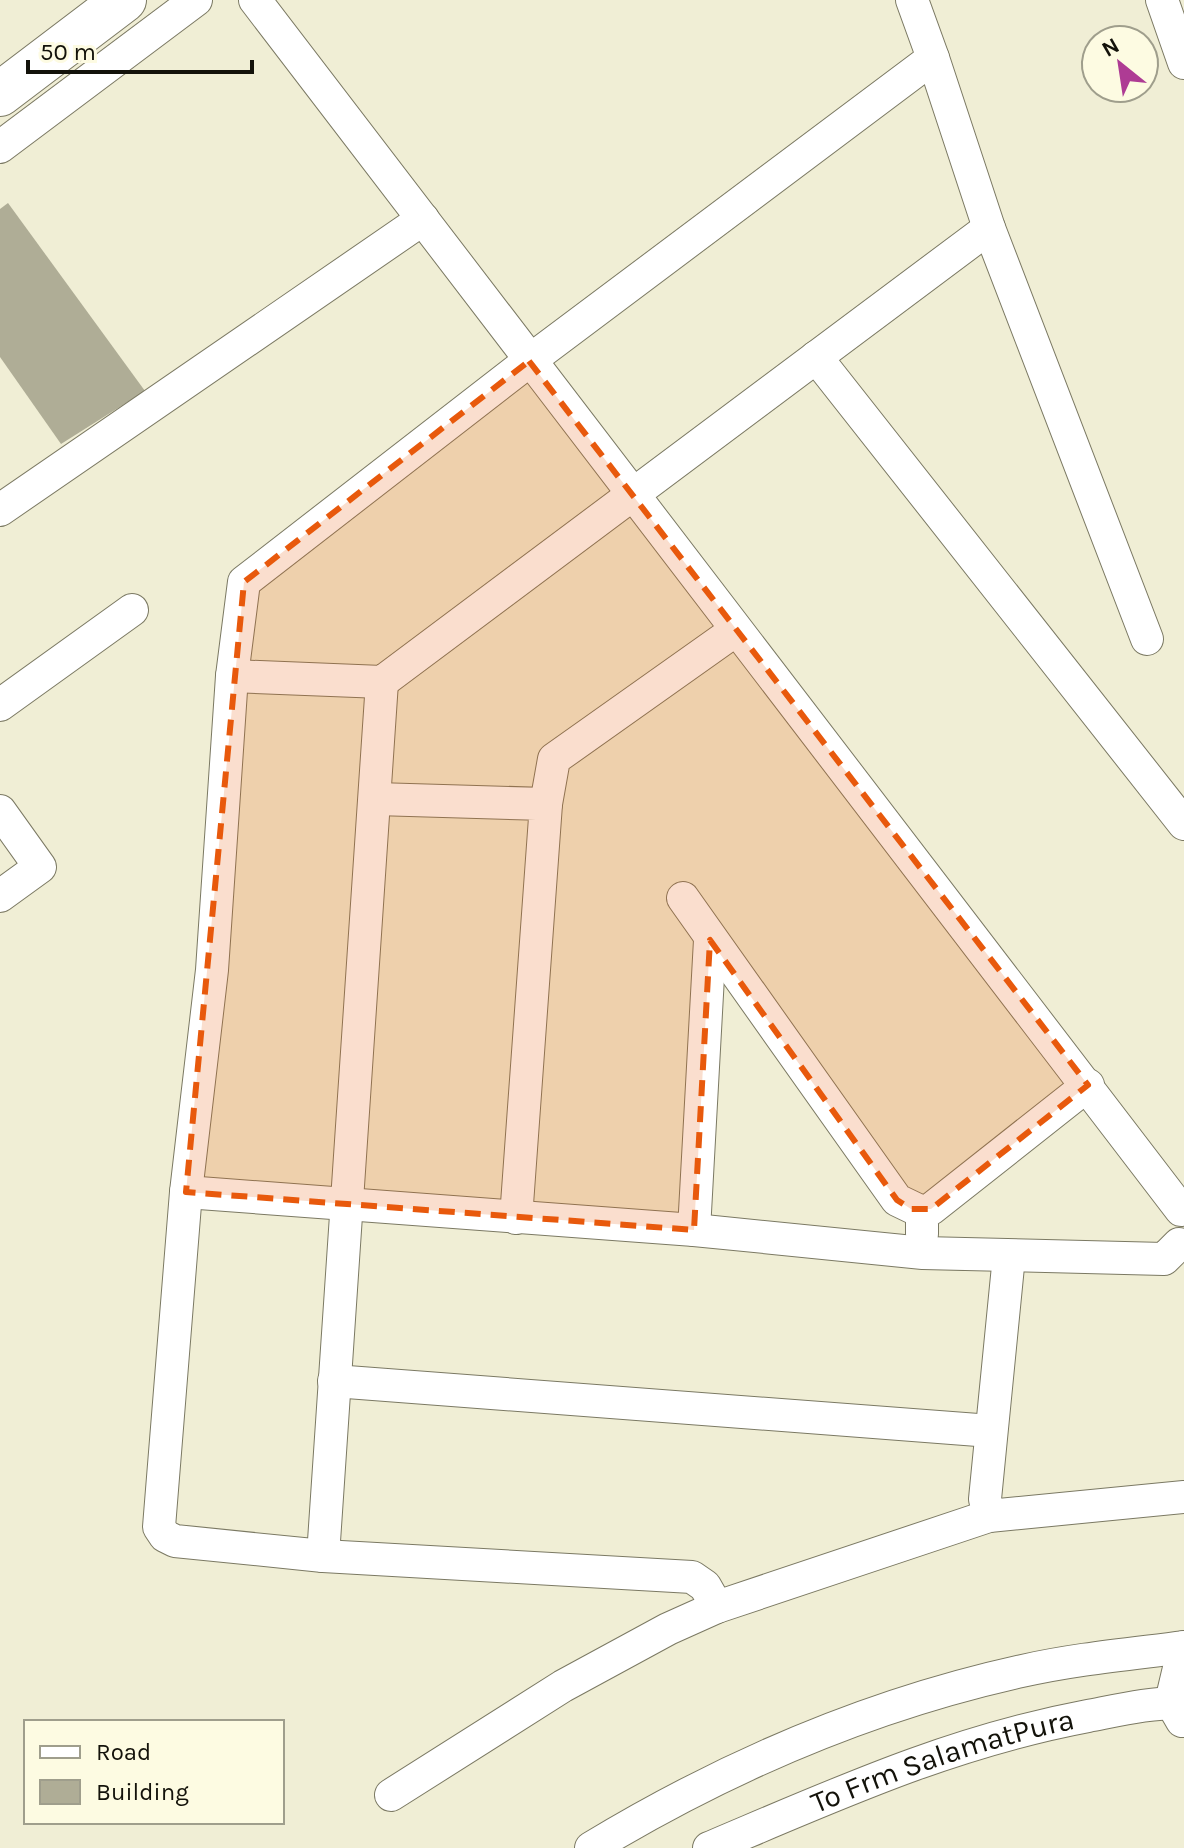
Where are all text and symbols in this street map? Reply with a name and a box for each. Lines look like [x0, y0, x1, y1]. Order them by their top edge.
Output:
scale bar [28, 24, 252, 74]
north arrow [1080, 24, 1160, 104]
text: N [1097, 32, 1124, 63]
text: 50 m [40, 38, 96, 66]
street label: To Frm SalamatPura [805, 1701, 1077, 1821]
legend [24, 1720, 284, 1824]
text: Road [96, 1738, 151, 1766]
text: Building [96, 1778, 189, 1806]

